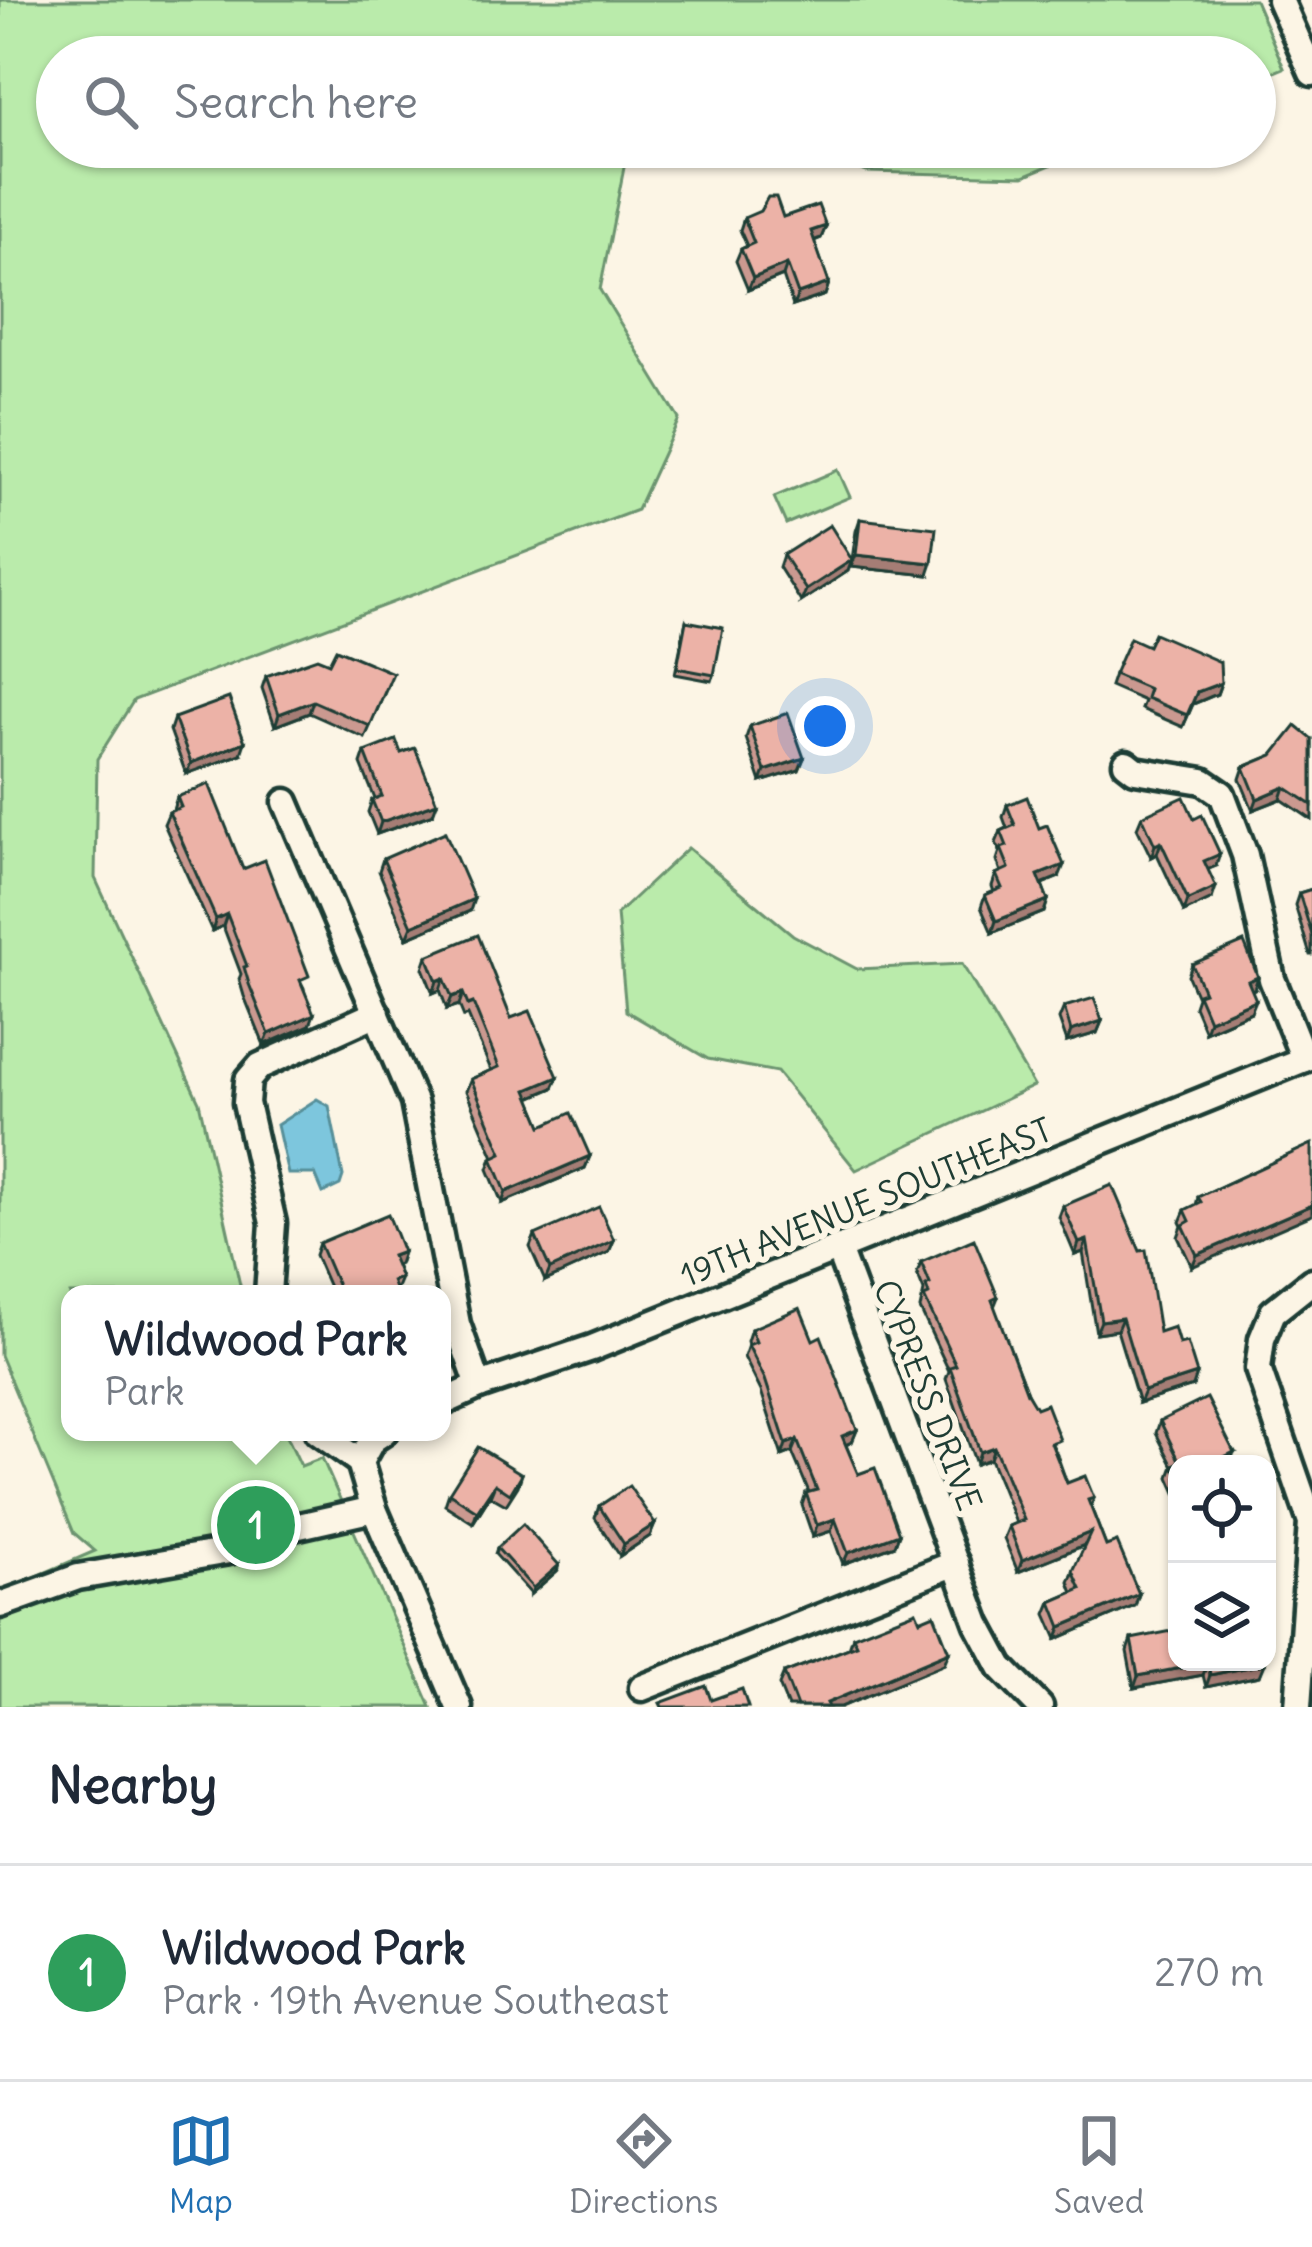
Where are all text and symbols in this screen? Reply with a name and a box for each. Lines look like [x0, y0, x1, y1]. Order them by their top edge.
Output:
search box [36, 36, 1276, 168]
icon: search [78, 69, 144, 135]
text: Search here [174, 74, 418, 130]
your location [795, 696, 855, 756]
street label: 19TH AVENUE SOUTHEAST [674, 1108, 1058, 1296]
street label: CYPRESS DRIVE [865, 1274, 991, 1516]
popup [61, 1285, 451, 1441]
text: Wildwood Park [104, 1311, 408, 1367]
text: Park [104, 1367, 185, 1416]
map controls [1168, 1455, 1276, 1671]
button: locate [1168, 1455, 1276, 1563]
pin: 1 [217, 1480, 295, 1570]
button: layers [1168, 1563, 1276, 1671]
text: Nearby [48, 1753, 217, 1817]
text: Wildwood Park [162, 1920, 466, 1976]
text: 1 [79, 1948, 95, 1997]
text: 270 m [1154, 1948, 1264, 1997]
text: Park · 19th Avenue Southeast [162, 1976, 669, 2025]
tab: Map [168, 2108, 234, 2222]
tab: Directions [569, 2108, 718, 2222]
tab: Saved [1054, 2108, 1144, 2222]

